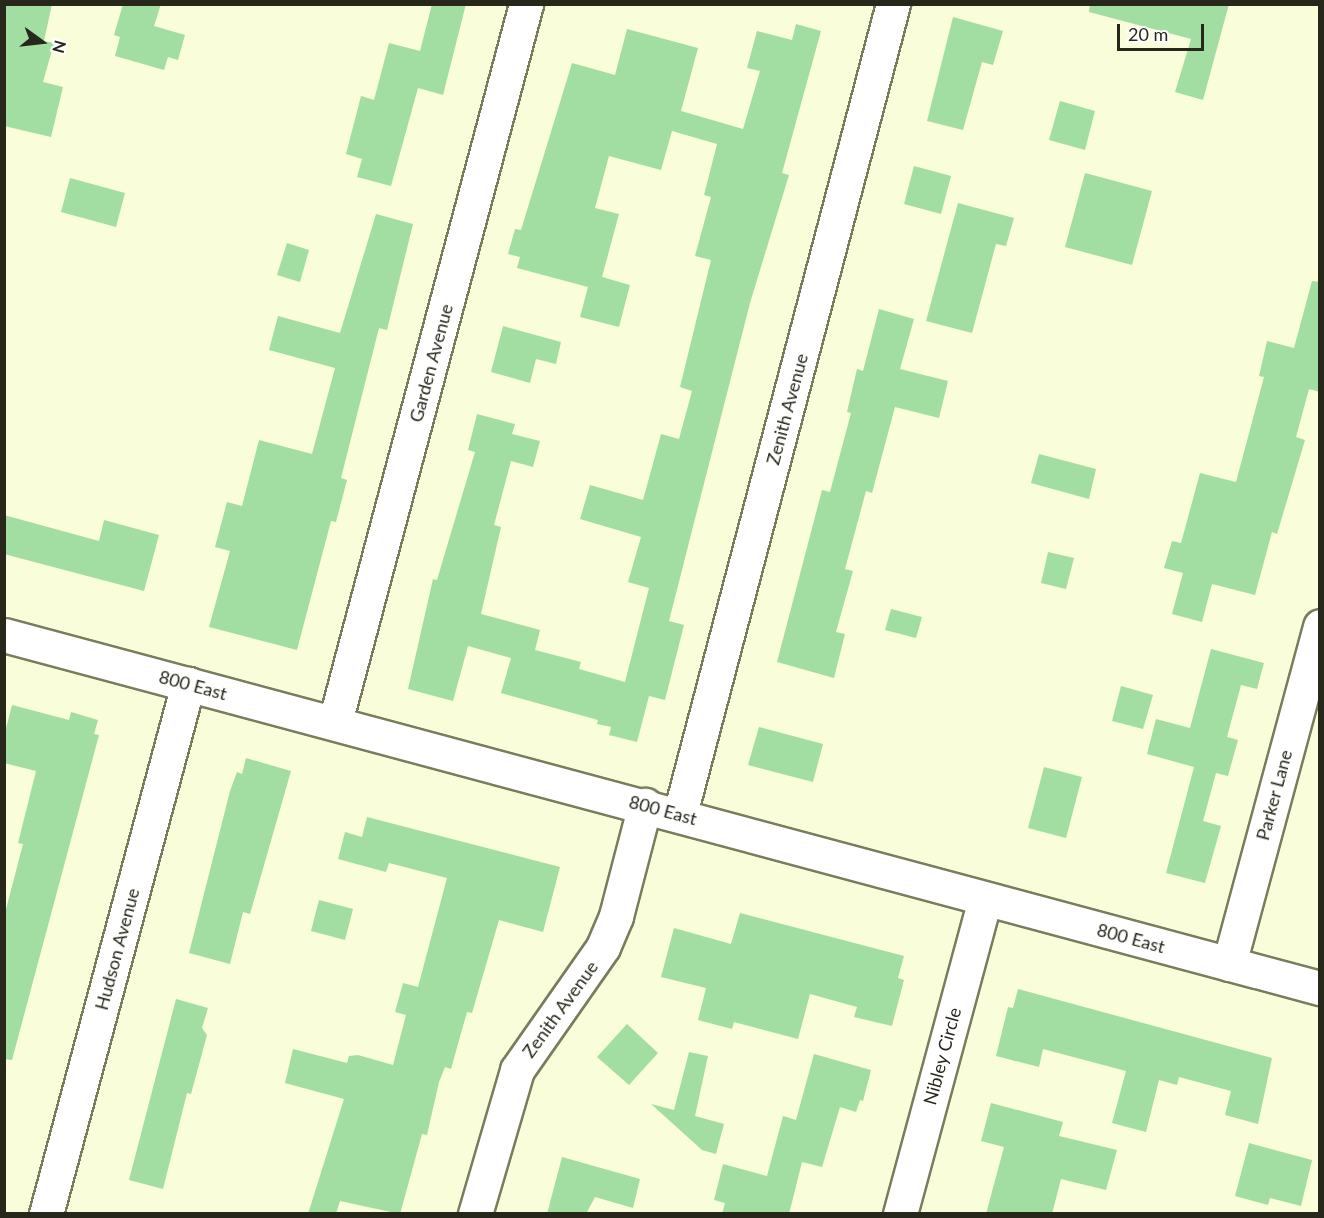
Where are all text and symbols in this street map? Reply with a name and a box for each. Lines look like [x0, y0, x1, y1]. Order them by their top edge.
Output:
north arrow [12, 12, 72, 72]
scale bar [1120, 12, 1207, 50]
text: 20 m [1128, 23, 1168, 45]
text: N [49, 38, 71, 55]
street label: Garden Avenue [405, 301, 457, 425]
street label: Zenith Avenue [762, 351, 812, 467]
street label: 800 East [157, 666, 229, 704]
street label: Parker Lane [1252, 747, 1296, 843]
street label: 800 East [627, 791, 699, 829]
street label: Hudson Avenue [90, 885, 144, 1013]
street label: 800 East [1095, 919, 1167, 957]
street label: Zenith Avenue [517, 956, 603, 1062]
street label: Nibley Circle [919, 1005, 965, 1107]

